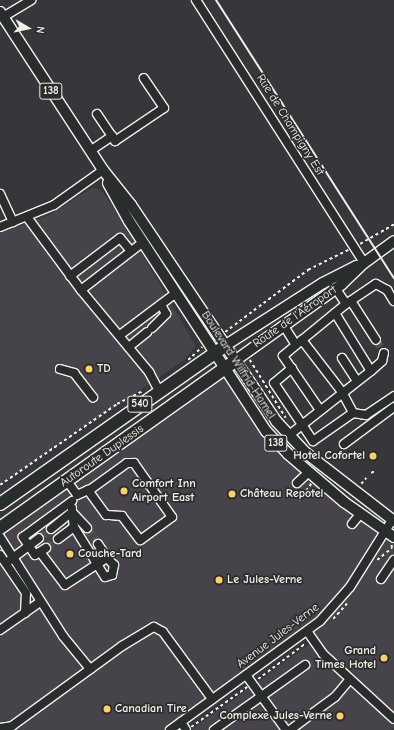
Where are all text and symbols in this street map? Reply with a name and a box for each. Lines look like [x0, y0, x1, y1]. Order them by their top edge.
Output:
north arrow [8, 8, 48, 48]
text: N [33, 25, 47, 35]
street label: Rue de Champigny Est [253, 72, 327, 178]
road number: 138 [39, 82, 63, 100]
street label: Route de l'Aéroport [250, 283, 340, 351]
street label: Boulevard Wilfrid-Hamel [198, 308, 278, 422]
place label: TD [97, 362, 111, 376]
marker: TD [84, 364, 94, 374]
road number: 540 [127, 395, 153, 413]
street label: Autoroute Duplessis [57, 422, 147, 490]
road number: 138 [264, 434, 288, 452]
place label: Hotel Cofortel [293, 449, 365, 463]
marker: Hotel Cofortel [368, 451, 378, 461]
place label: Comfort Inn Airport East [132, 477, 196, 505]
marker: Comfort Inn Airport East [119, 486, 129, 496]
place label: Château Repotel [240, 487, 323, 501]
marker: Château Repotel [227, 489, 237, 499]
place label: Couche-Tard [78, 547, 142, 561]
marker: Couche-Tard [65, 549, 75, 559]
place label: Le Jules-Verne [227, 573, 302, 587]
marker: Le Jules-Verne [214, 575, 224, 585]
street label: Avenue Jules-Verne [234, 600, 322, 672]
place label: Grand Times Hotel [315, 644, 376, 672]
marker: Grand Times Hotel [379, 653, 389, 663]
place label: Canadian Tire [115, 702, 187, 716]
marker: Canadian Tire [102, 704, 112, 714]
place label: Complexe Jules-Verne [219, 709, 332, 723]
marker: Complexe Jules-Verne [335, 711, 345, 721]

